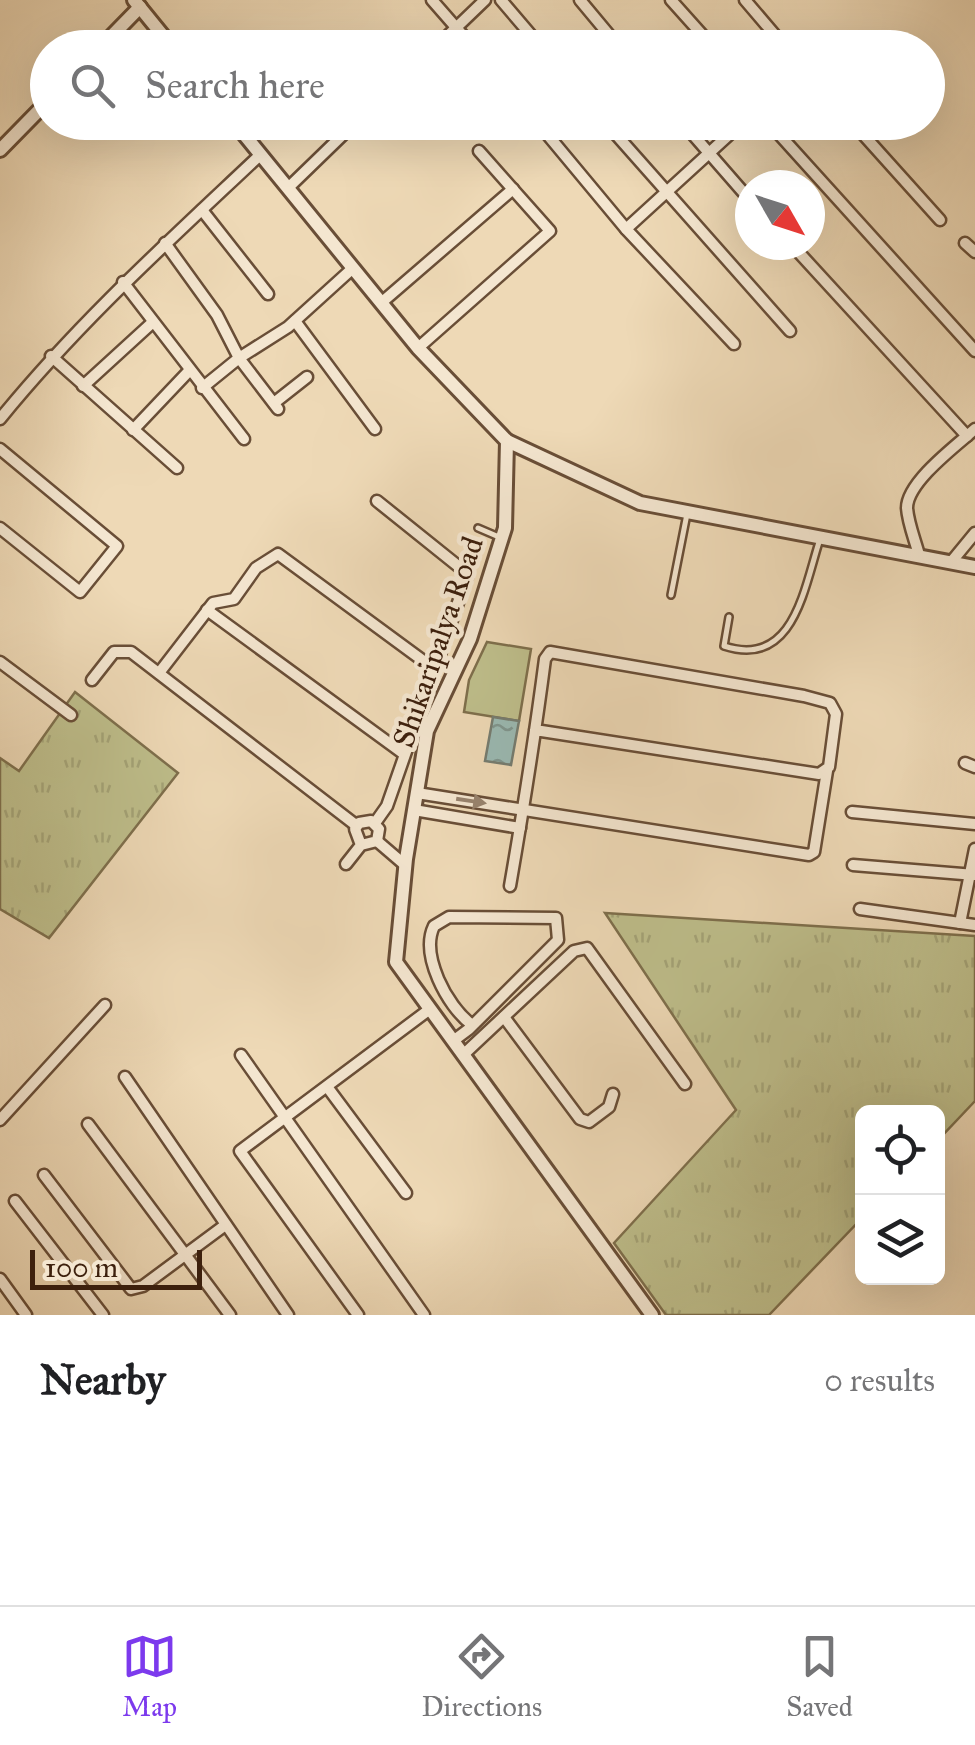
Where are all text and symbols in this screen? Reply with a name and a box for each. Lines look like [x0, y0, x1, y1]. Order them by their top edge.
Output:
search box [30, 30, 945, 140]
icon: search [65, 58, 120, 113]
text: Search here [145, 62, 325, 108]
north arrow [735, 170, 825, 260]
street label: Shikaripalya Road [385, 532, 491, 752]
one-way arrow [456, 794, 488, 810]
map controls [855, 1105, 945, 1285]
button: locate [855, 1105, 945, 1195]
button: layers [855, 1195, 945, 1285]
scale bar [30, 1245, 202, 1290]
text: 100 m [45, 1250, 118, 1285]
text: Nearby [40, 1354, 165, 1406]
text: 0 results [824, 1361, 935, 1400]
tab: Map [122, 1629, 177, 1724]
tab: Directions [421, 1629, 542, 1724]
tab: Saved [786, 1629, 853, 1724]

